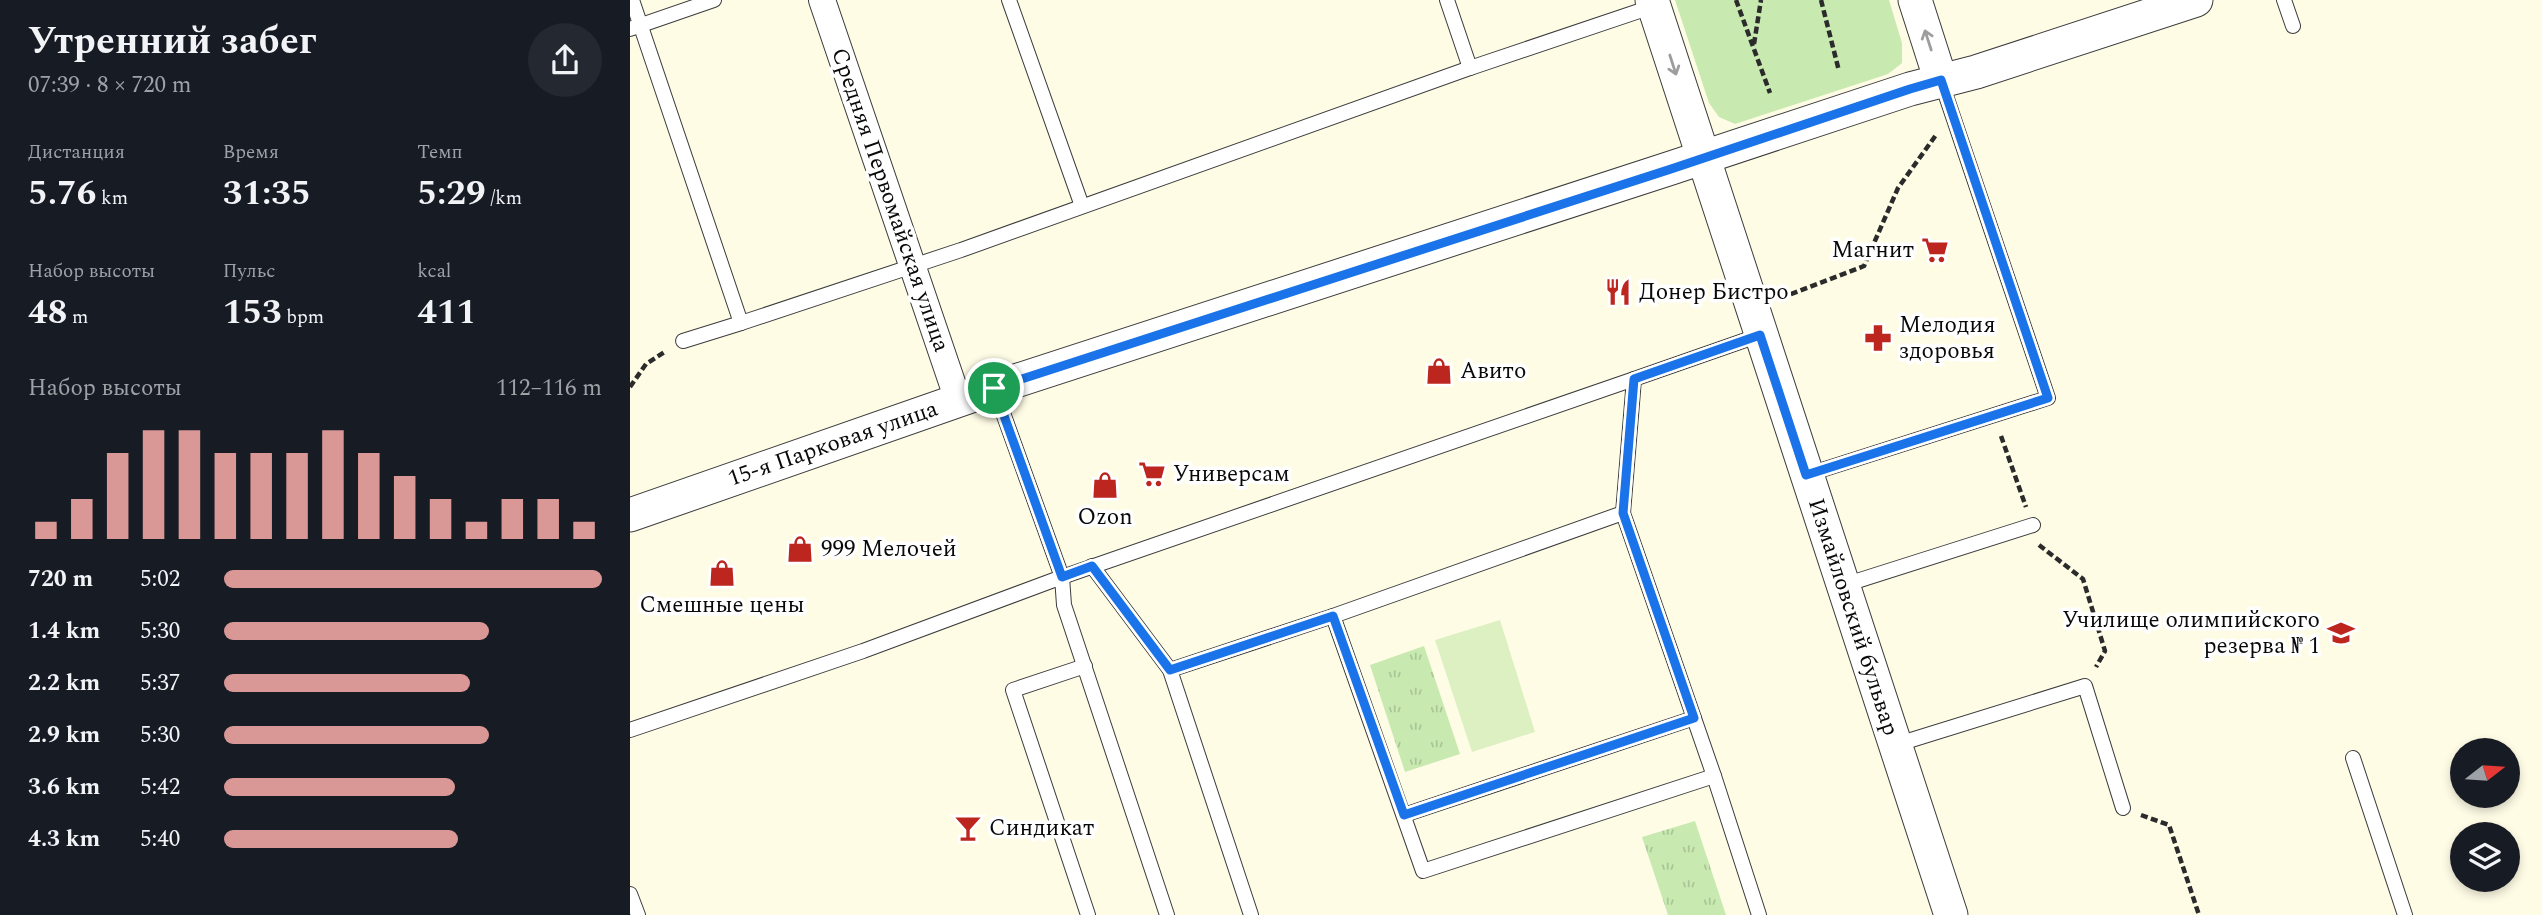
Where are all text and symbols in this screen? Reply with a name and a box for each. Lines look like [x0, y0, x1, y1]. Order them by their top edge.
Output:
text: Утренний забег [28, 13, 317, 71]
button: share [528, 23, 602, 97]
one-way arrow [1921, 30, 1933, 52]
street label: Средняя Первомайская улица [821, 43, 959, 357]
one-way arrow [1668, 53, 1680, 75]
text: 07:39 · 8 × 720 m [28, 68, 192, 103]
text: Дистанция [28, 138, 125, 167]
text: Время [223, 138, 279, 167]
text: Темп [417, 138, 463, 167]
text: 5.76 [28, 167, 96, 220]
text: 31:35 [223, 167, 311, 220]
text: 5:29 [417, 167, 486, 220]
text: km [96, 184, 128, 213]
text: /km [486, 184, 522, 213]
place label: Магнит [1831, 233, 1914, 268]
supermarket icon: Магнит [1920, 235, 1950, 265]
text: Набор высоты [28, 257, 155, 286]
text: Пульс [223, 257, 275, 286]
text: kcal [417, 257, 451, 286]
place label: Донер Бистро [1639, 275, 1789, 310]
restaurant icon: Донер Бистро [1603, 277, 1633, 307]
text: 48 [28, 286, 67, 339]
text: 153 [223, 286, 282, 339]
text: 411 [417, 286, 476, 339]
text: m [67, 303, 88, 332]
text: bpm [282, 303, 324, 332]
place label: Мелодия здоровья [1899, 308, 1996, 369]
pharmacy icon: Мелодия здоровья [1863, 323, 1893, 353]
place label: Авито [1460, 354, 1526, 389]
shop icon: Авито [1424, 356, 1454, 386]
pin [964, 358, 1024, 418]
icon: arrive [975, 369, 1013, 407]
text: Набор высоты [28, 371, 182, 406]
text: 112–116 m [496, 371, 602, 406]
street label: 15-я Парковая улица [723, 392, 943, 496]
place label: Универсам [1173, 457, 1290, 492]
supermarket icon: Универсам [1137, 459, 1167, 489]
shop icon: Ozon [1090, 470, 1120, 500]
street label: Измайловский бульвар [1798, 494, 1908, 740]
place label: Ozon [1077, 500, 1133, 535]
place label: 999 Мелочей [821, 532, 957, 567]
shop icon: 999 Мелочей [785, 534, 815, 564]
shop icon: Смешные цены [707, 558, 737, 588]
text: 720 m [28, 562, 93, 597]
text: 5:02 [140, 562, 180, 597]
place label: Смешные цены [639, 588, 805, 623]
place label: Училище олимпийского резерва № 1 [2062, 603, 2320, 664]
text: 1.4 km [28, 614, 100, 649]
text: 5:30 [140, 614, 180, 649]
school or university icon: Училище олимпийского резерва № 1 [2326, 618, 2356, 648]
text: 2.2 km [28, 666, 100, 701]
text: 5:37 [140, 666, 180, 701]
text: 2.9 km [28, 718, 100, 753]
text: 5:30 [140, 718, 180, 753]
north arrow [2450, 738, 2520, 808]
map controls [2450, 738, 2520, 892]
text: 3.6 km [28, 770, 100, 805]
text: 5:42 [140, 770, 180, 805]
place label: Синдикат [989, 811, 1094, 846]
bar icon: Синдикат [953, 813, 983, 843]
text: 4.3 km [28, 822, 100, 857]
text: 5:40 [140, 822, 180, 857]
button: layers [2450, 822, 2520, 892]

